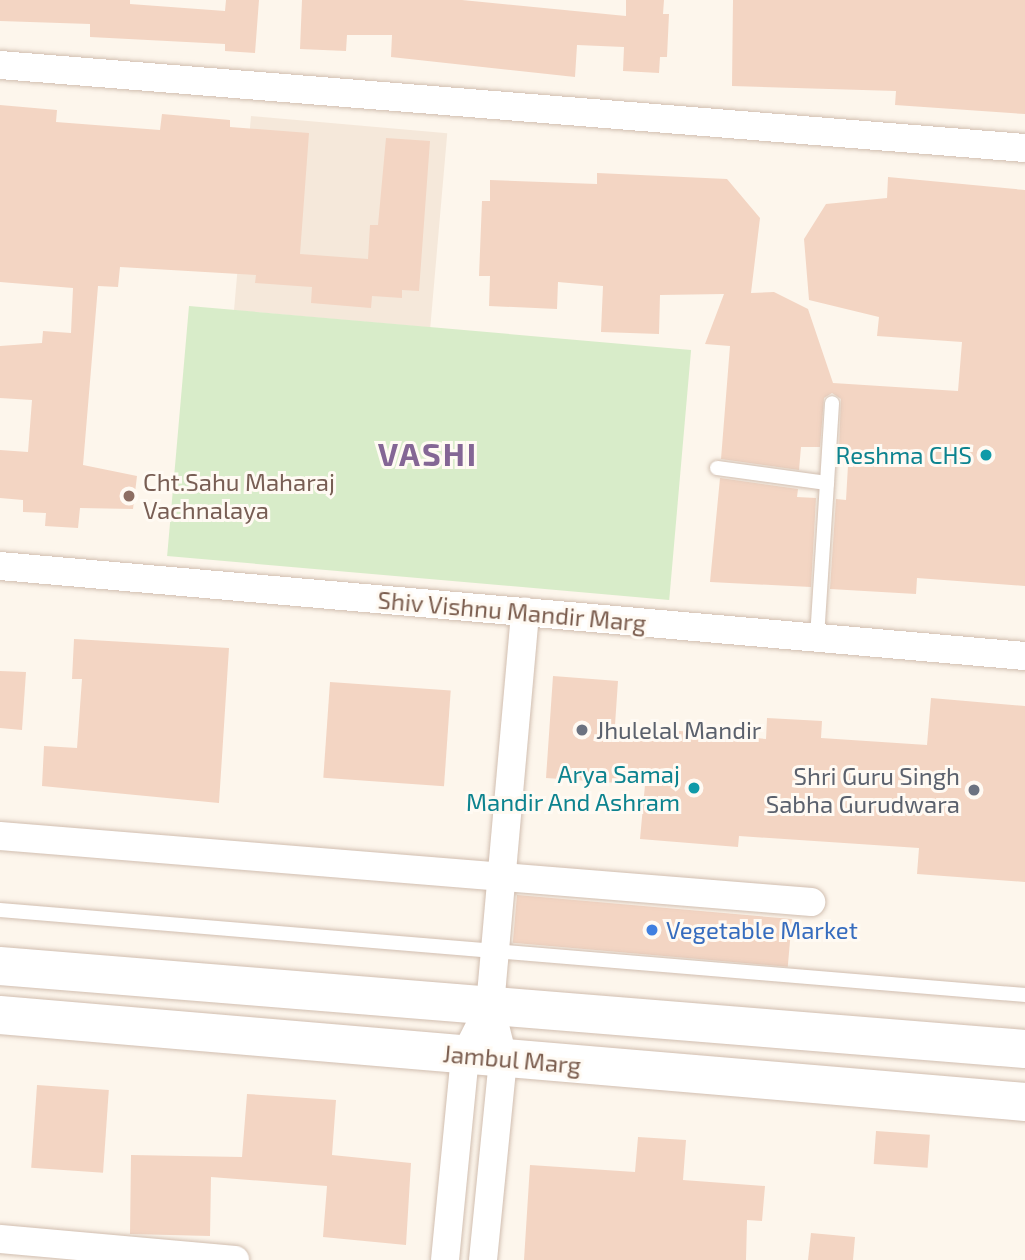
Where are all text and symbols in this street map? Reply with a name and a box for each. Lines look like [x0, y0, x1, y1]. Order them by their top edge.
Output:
district label: VASHI [378, 434, 478, 472]
place label: Reshma CHS [836, 441, 972, 469]
marker: Reshma CHS [978, 447, 994, 463]
place label: Cht.Sahu Maharaj Vachnalaya [143, 468, 335, 524]
marker: Cht.Sahu Maharaj Vachnalaya [121, 488, 137, 504]
street label: Shiv Vishnu Mandir Marg [376, 585, 648, 637]
place label: Jhulelal Mandir [596, 716, 762, 744]
marker: Jhulelal Mandir [574, 722, 590, 738]
place label: Arya Samaj Mandir And Ashram [464, 760, 680, 816]
place label: Shri Guru Singh Sabha Gurudwara [766, 762, 960, 818]
marker: Arya Samaj Mandir And Ashram [686, 780, 702, 796]
marker: Shri Guru Singh Sabha Gurudwara [966, 782, 982, 798]
place label: Vegetable Market [666, 916, 858, 944]
marker: Vegetable Market [644, 922, 660, 938]
street label: Jambul Marg [441, 1039, 583, 1079]

